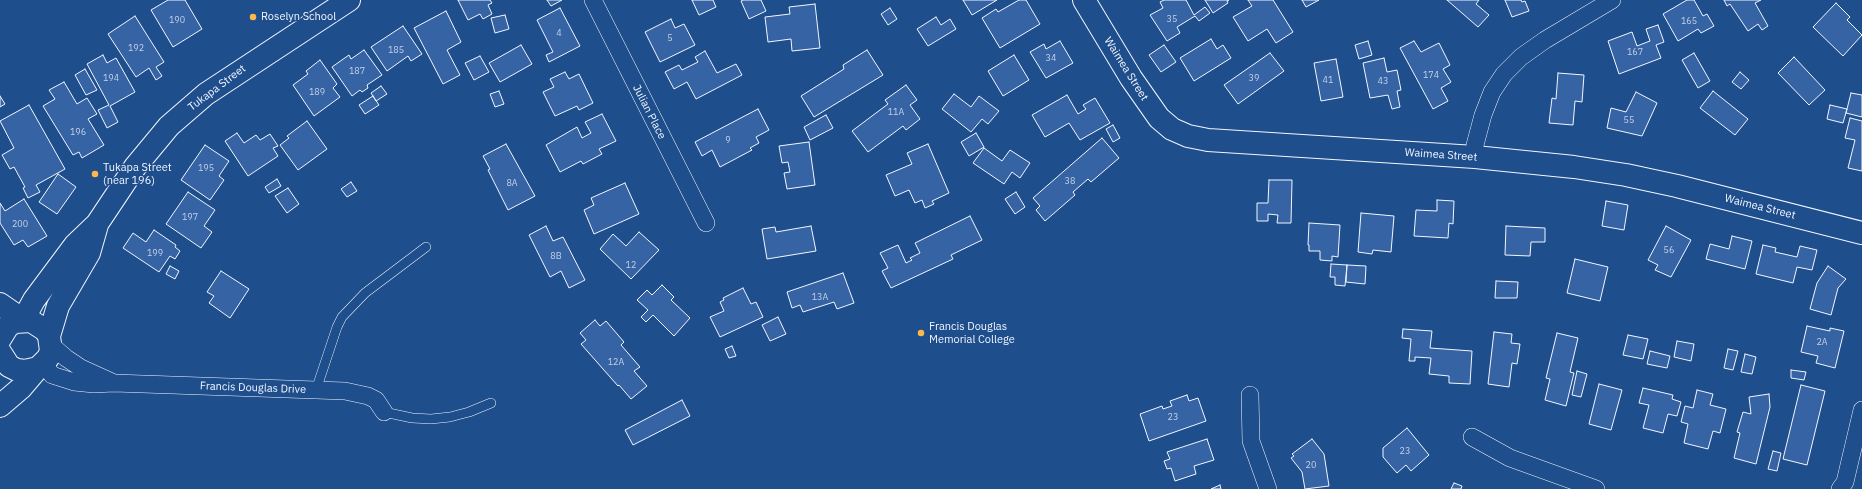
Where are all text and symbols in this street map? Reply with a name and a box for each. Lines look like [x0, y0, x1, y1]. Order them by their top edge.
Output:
place label: Roselyn School [261, 10, 336, 24]
marker: Roselyn School [248, 12, 258, 22]
house number: 35 [1167, 14, 1177, 24]
house number: 190 [169, 15, 185, 25]
house number: 165 [1681, 16, 1697, 26]
house number: 4 [556, 28, 562, 38]
house number: 5 [667, 33, 673, 43]
street label: Waimea Street [1101, 35, 1151, 103]
house number: 192 [128, 43, 144, 53]
house number: 185 [388, 45, 404, 55]
house number: 167 [1627, 47, 1643, 57]
house number: 34 [1046, 53, 1056, 63]
street label: Tukapa Street [186, 62, 248, 114]
house number: 187 [349, 66, 365, 76]
house number: 174 [1423, 70, 1439, 80]
house number: 194 [103, 73, 119, 83]
house number: 39 [1249, 73, 1259, 83]
house number: 41 [1323, 75, 1333, 85]
house number: 43 [1378, 76, 1388, 86]
street label: Julian Place [630, 83, 668, 141]
house number: 189 [309, 87, 325, 97]
house number: 11A [888, 107, 904, 117]
house number: 55 [1624, 115, 1634, 125]
house number: 196 [70, 127, 86, 137]
house number: 9 [725, 135, 731, 145]
street label: Waimea Street [1404, 146, 1478, 164]
place label: Tukapa Street (near 196) [103, 161, 172, 187]
house number: 195 [198, 163, 214, 173]
marker: Tukapa Street (near 196) [90, 169, 100, 179]
house number: 38 [1065, 176, 1075, 186]
house number: 8A [506, 178, 518, 188]
street label: Waimea Street [1723, 192, 1797, 222]
house number: 197 [182, 212, 198, 222]
house number: 200 [12, 219, 28, 229]
house number: 56 [1664, 245, 1674, 255]
house number: 199 [147, 248, 163, 258]
house number: 8B [550, 251, 562, 261]
house number: 12 [626, 260, 636, 270]
house number: 13A [812, 292, 828, 302]
place label: Francis Douglas Memorial College [929, 320, 1015, 346]
marker: Francis Douglas Memorial College [916, 328, 926, 338]
house number: 2A [1816, 337, 1828, 347]
house number: 12A [608, 357, 624, 367]
street label: Francis Douglas Drive [200, 380, 306, 396]
house number: 23 [1168, 412, 1178, 422]
house number: 23 [1400, 446, 1410, 456]
house number: 20 [1306, 460, 1316, 470]

